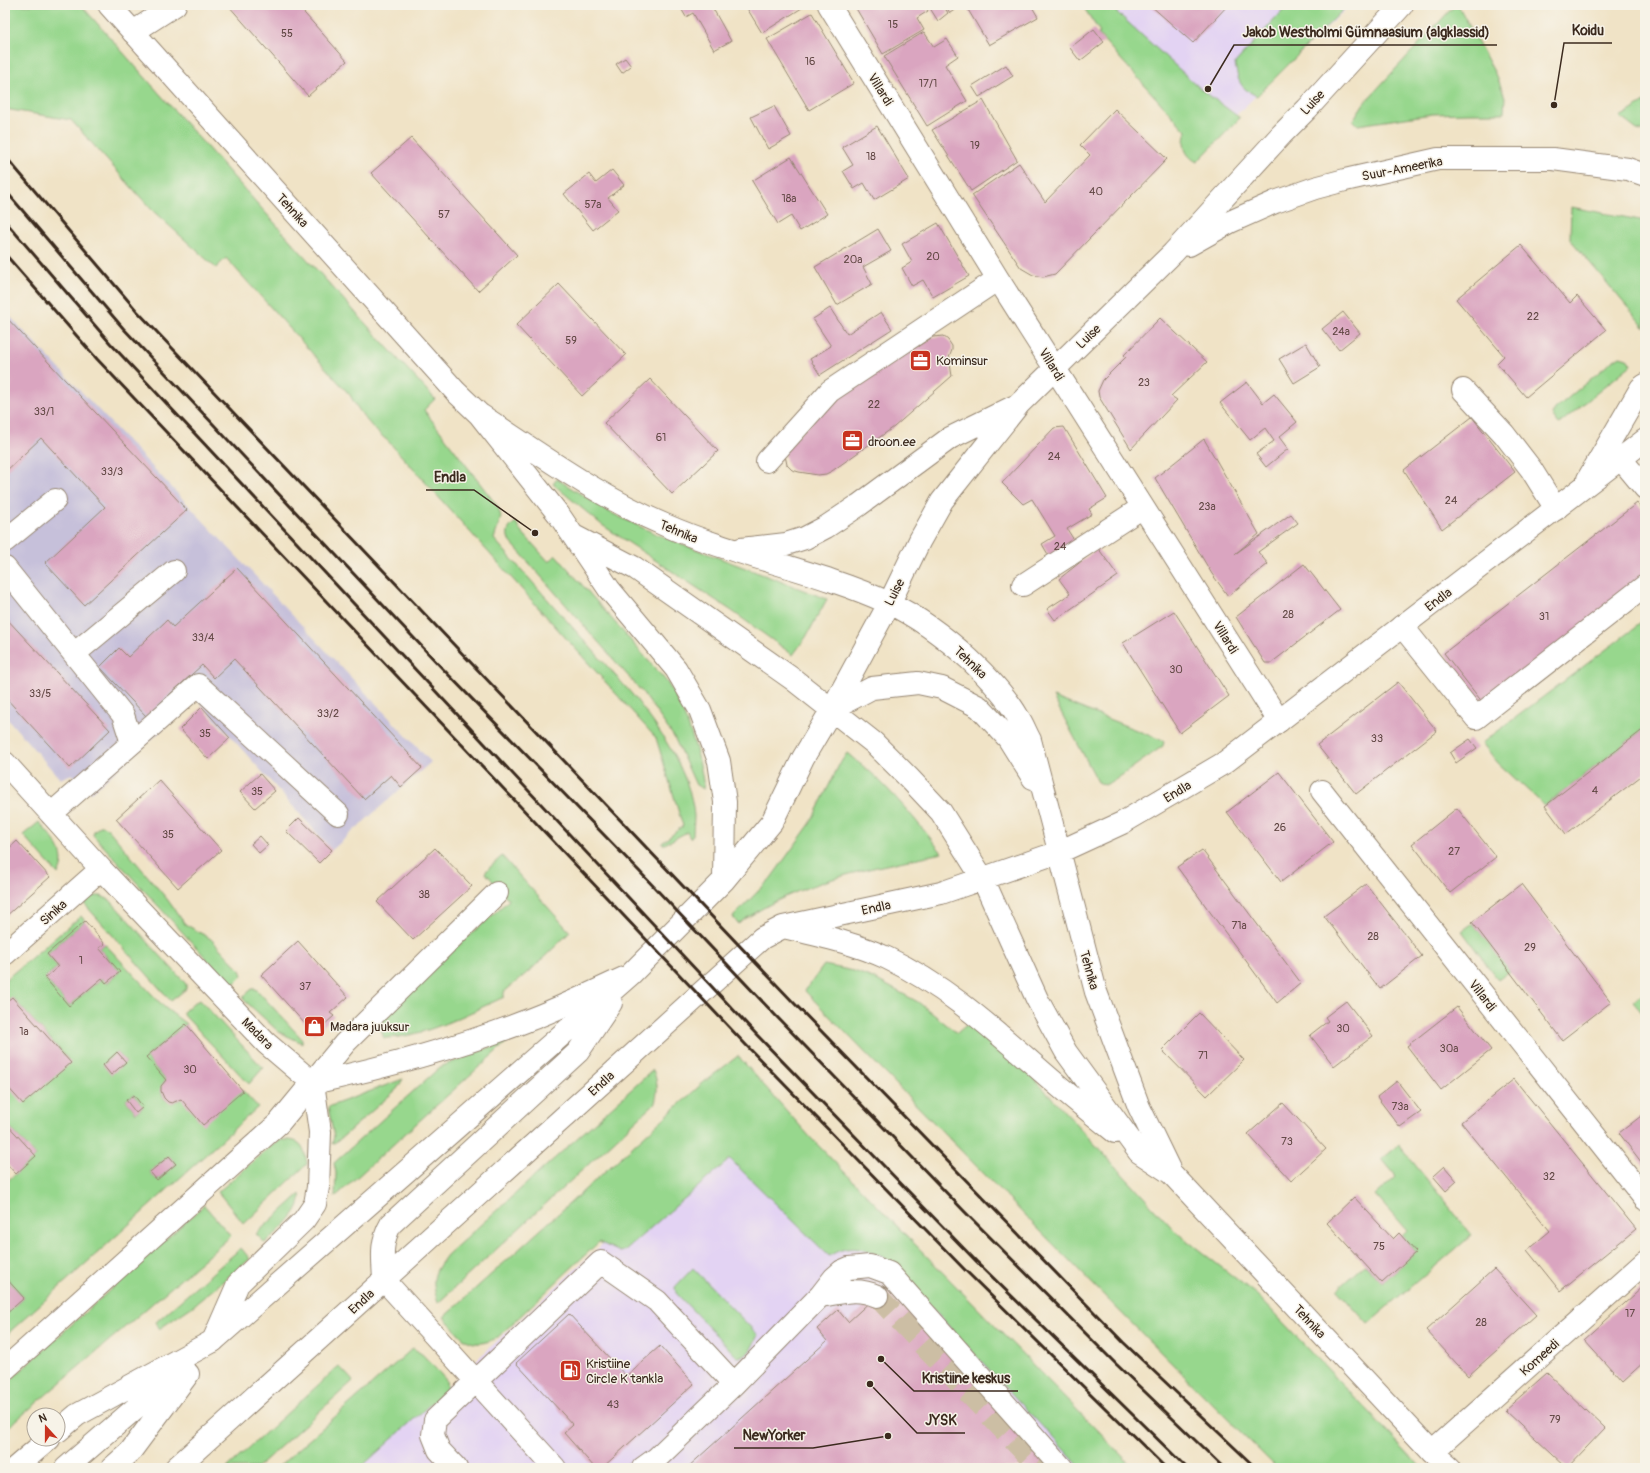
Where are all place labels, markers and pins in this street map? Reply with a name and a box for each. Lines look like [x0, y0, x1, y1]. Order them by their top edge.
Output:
callout: Koidu [1564, 17, 1612, 43]
callout: Jakob Westholmi Gümnaasium (algklassid) [1234, 19, 1497, 45]
office icon: Kominsur [908, 347, 934, 373]
place label: Kominsur [936, 353, 988, 369]
office icon: droon.ee [839, 428, 865, 454]
place label: droon.ee [868, 434, 916, 450]
callout: Endla [426, 464, 474, 490]
shop icon: Madara juuksur [302, 1013, 328, 1039]
place label: Madara juuksur [330, 1019, 410, 1035]
place label: Kristiine Circle K tankla [586, 1356, 663, 1387]
fuel station icon: Kristiine Circle K tankla [558, 1357, 584, 1383]
callout: Kristiine keskus [914, 1365, 1018, 1391]
callout: JYSK [917, 1407, 965, 1433]
callout: NewYorker [734, 1422, 813, 1448]

